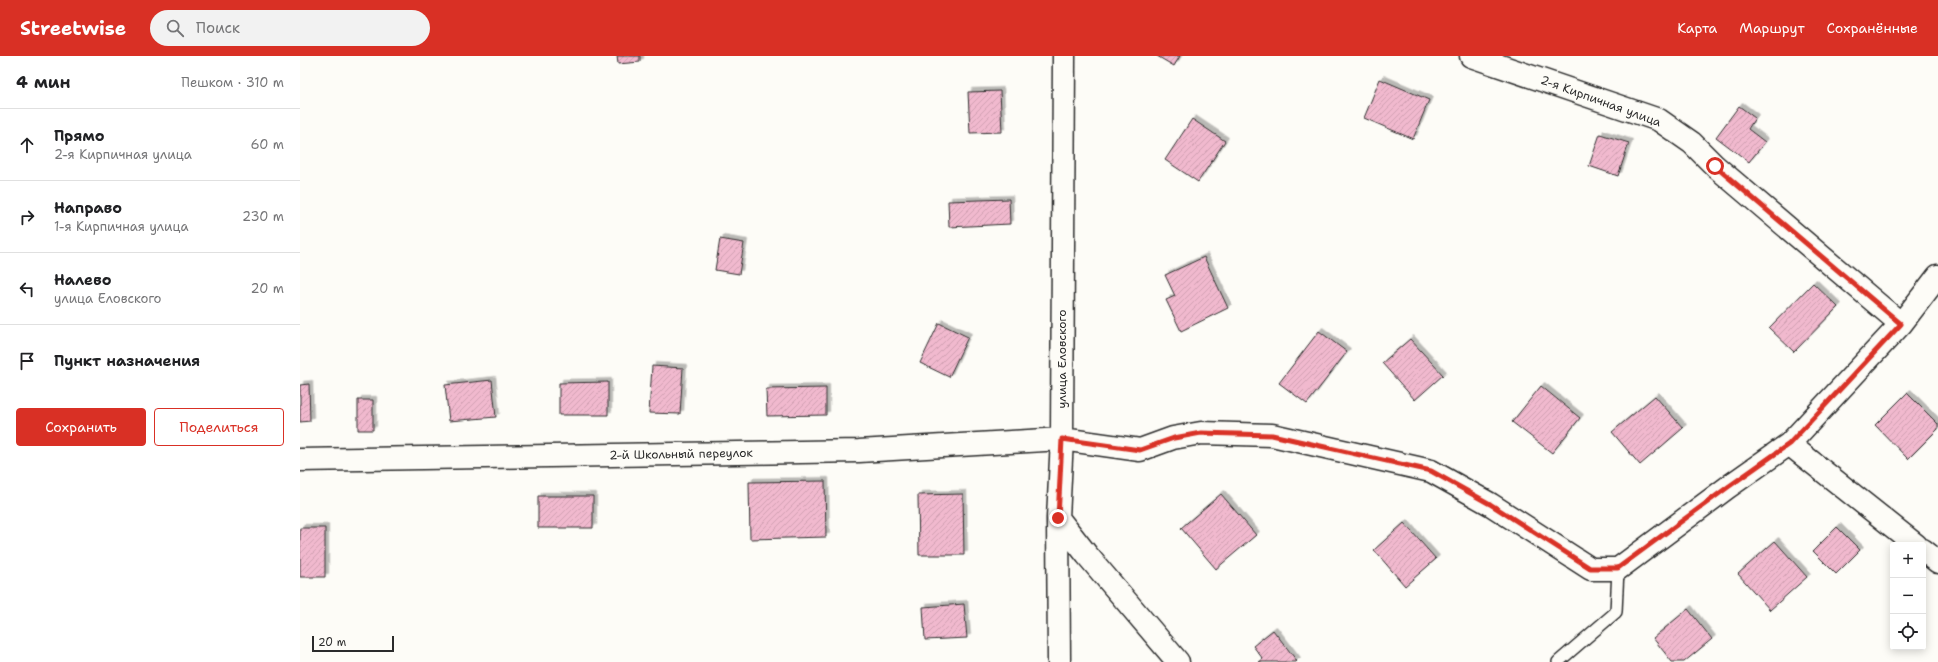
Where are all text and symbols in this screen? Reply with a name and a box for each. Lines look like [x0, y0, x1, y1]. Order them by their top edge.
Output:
search box [150, 10, 430, 46]
text: Streetwise [20, 16, 126, 41]
icon: search [164, 17, 186, 39]
text: Поиск [196, 18, 240, 38]
text: Карта [1677, 19, 1717, 37]
text: Маршрут [1739, 19, 1805, 37]
text: Сохранённые [1827, 19, 1918, 37]
text: 4 мин [16, 71, 71, 93]
street label: 2-я Кирпичная улица [1539, 72, 1664, 130]
text: Пешком · 310 m [181, 74, 284, 91]
text: Прямо [54, 126, 104, 146]
icon: ahead [16, 134, 38, 156]
text: 60 m [251, 136, 284, 153]
text: 2-я Кирпичная улица [54, 146, 192, 163]
route start [1706, 157, 1724, 175]
text: Направо [54, 198, 122, 218]
icon: right [16, 206, 38, 228]
text: 230 m [242, 208, 284, 225]
text: 1-я Кирпичная улица [54, 218, 189, 235]
text: Налево [54, 270, 112, 290]
icon: left [16, 278, 38, 300]
text: 20 m [251, 280, 284, 297]
text: улица Еловского [54, 290, 161, 307]
street label: улица Еловского [1054, 309, 1070, 409]
icon: arrive [16, 350, 38, 372]
text: Пункт назначения [54, 351, 200, 371]
button: Сохранить [16, 408, 146, 446]
button: Поделиться [154, 408, 284, 446]
street label: 2-й Школьный переулок [609, 445, 754, 463]
route end [1049, 509, 1067, 527]
map controls [1890, 542, 1926, 650]
button: + [1890, 542, 1926, 578]
button: − [1890, 578, 1926, 614]
button: locate [1890, 614, 1926, 650]
scale bar [312, 634, 394, 653]
text: 20 m [318, 635, 346, 650]

